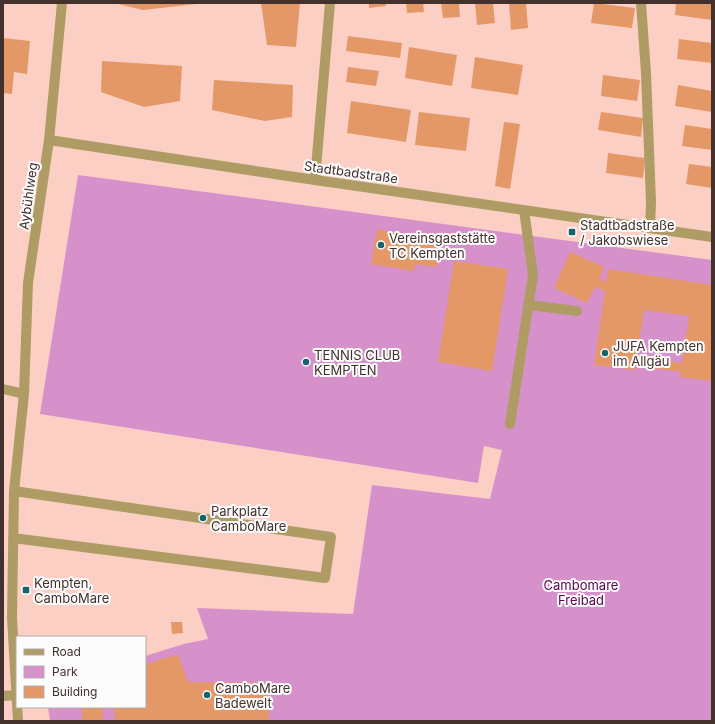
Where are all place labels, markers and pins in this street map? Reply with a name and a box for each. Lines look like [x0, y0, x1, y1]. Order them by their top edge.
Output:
place label: Stadtbadstraße / Jakobswiese [580, 217, 675, 248]
marker: Stadtbadstraße / Jakobswiese [567, 227, 577, 237]
place label: Vereinsgaststätte TC Kempten [389, 230, 495, 261]
marker: Vereinsgaststätte TC Kempten [376, 240, 386, 250]
place label: JUFA Kempten im Allgäu [613, 338, 704, 369]
place label: TENNIS CLUB KEMPTEN [314, 347, 400, 378]
marker: JUFA Kempten im Allgäu [600, 348, 610, 358]
marker: TENNIS CLUB KEMPTEN [301, 357, 311, 367]
place label: Parkplatz CamboMare [211, 503, 286, 534]
marker: Parkplatz CamboMare [198, 513, 208, 523]
place label: Kempten, CamboMare [34, 575, 109, 606]
marker: Kempten, CamboMare [21, 585, 31, 595]
place label: CamboMare Badewelt [215, 680, 290, 711]
marker: CamboMare Badewelt [202, 690, 212, 700]

